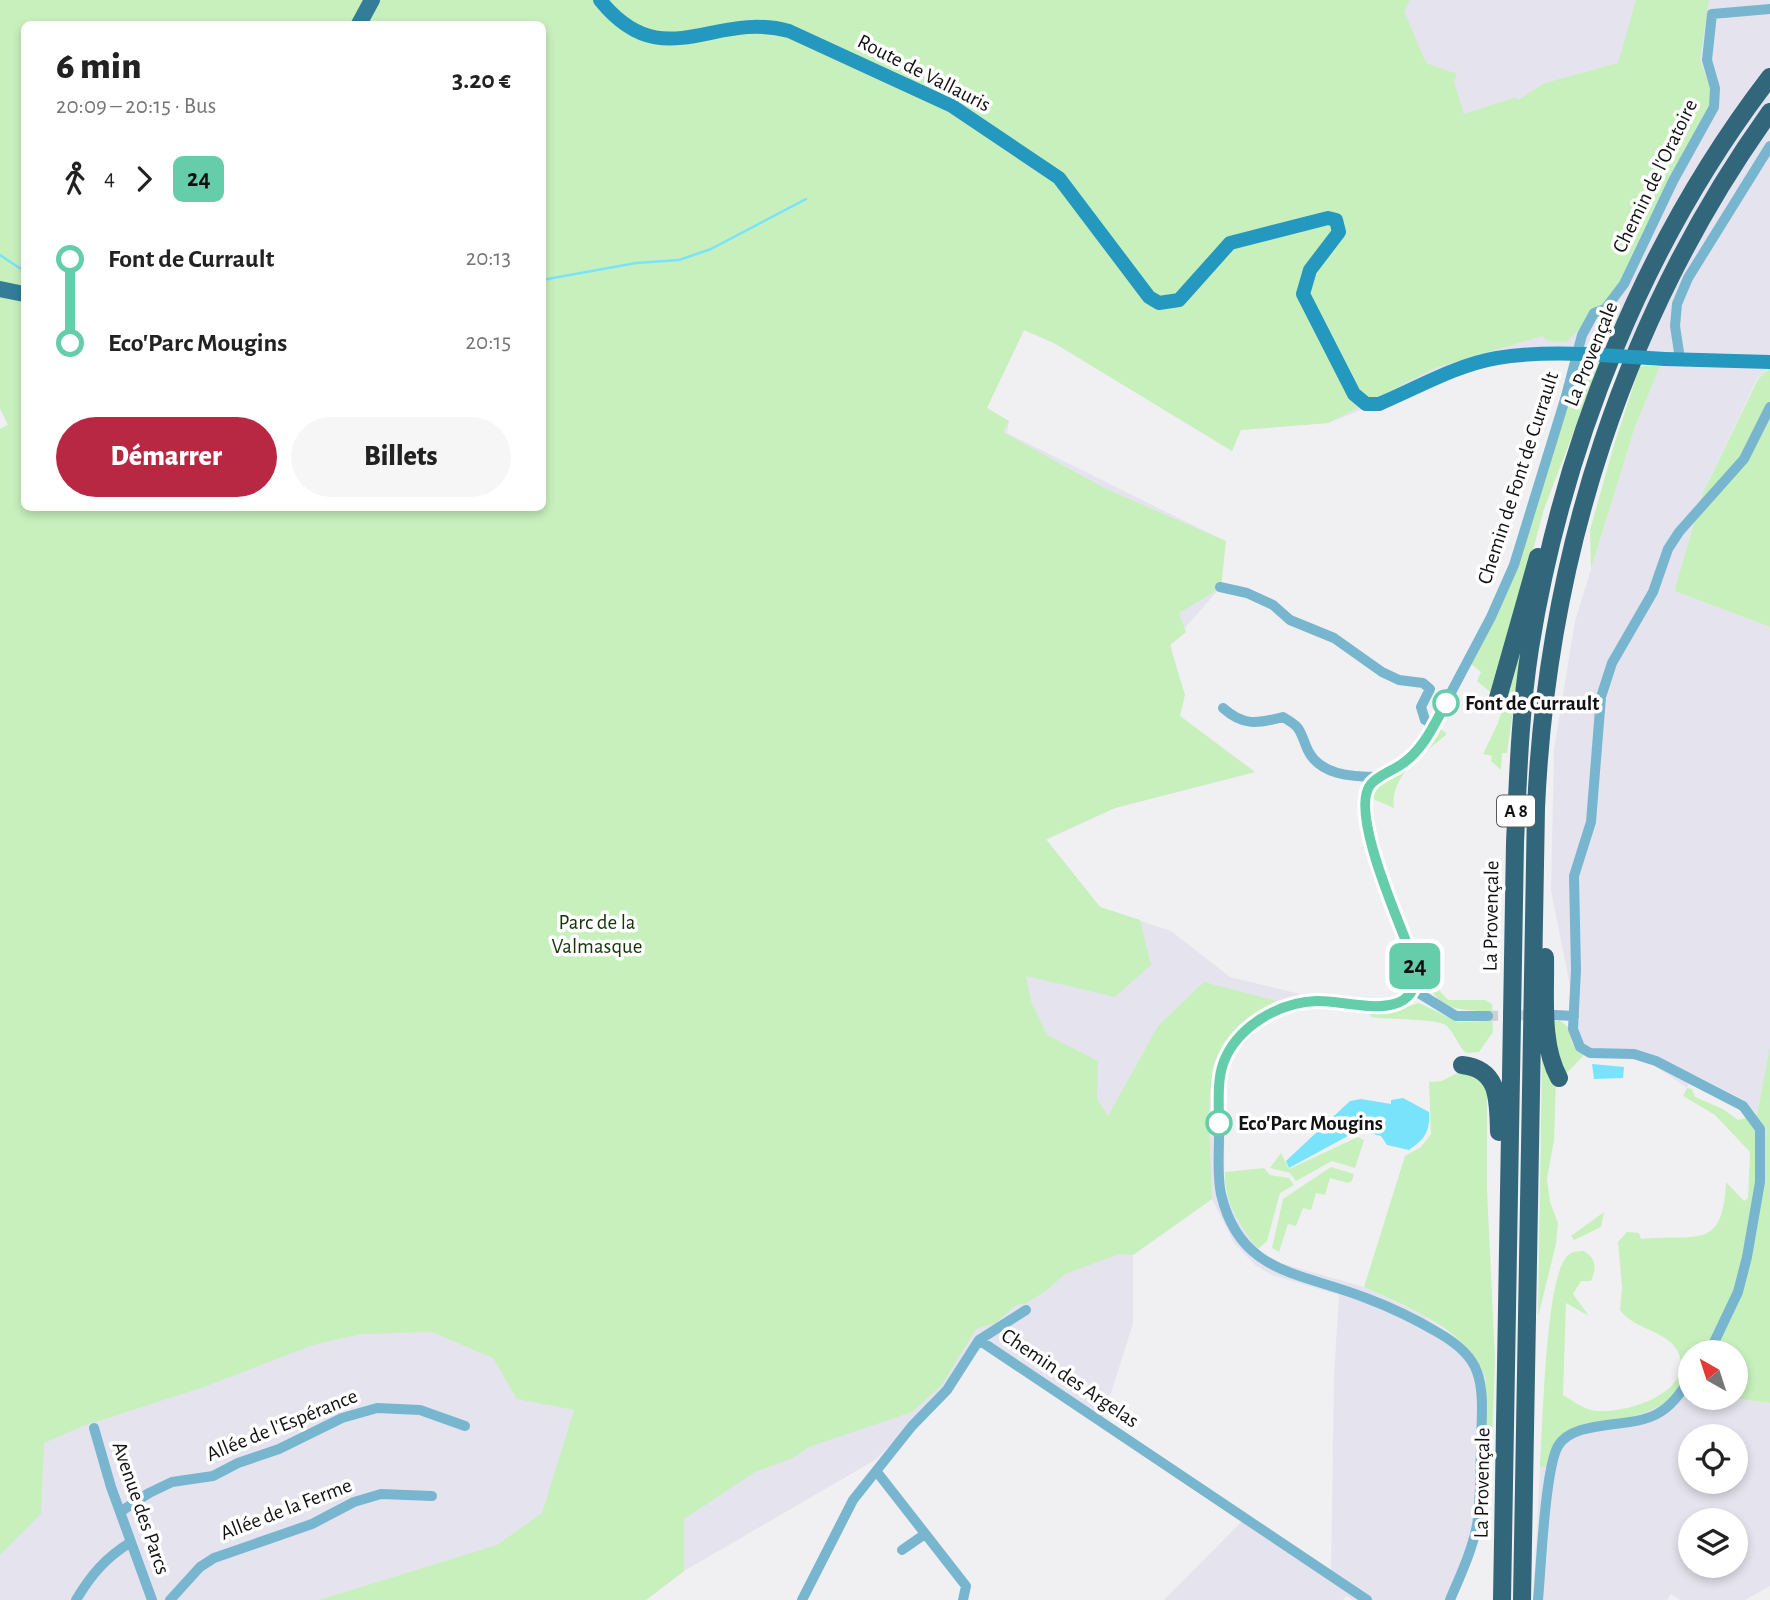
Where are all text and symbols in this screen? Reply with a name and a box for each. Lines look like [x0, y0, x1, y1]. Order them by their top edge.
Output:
street label: Route de Vallauris [854, 30, 994, 116]
text: 6 min [56, 48, 142, 86]
text: 3.20 € [452, 67, 511, 93]
text: 20:09 – 20:15 · Bus [56, 95, 216, 118]
street label: Chemin de l'Oratoire [1609, 96, 1701, 256]
icon: walk [56, 160, 94, 198]
icon: forward [125, 160, 163, 198]
text: 4 [104, 167, 115, 190]
text: 24 [187, 167, 210, 191]
text: Font de Currault [108, 246, 274, 272]
text: 20:13 [466, 247, 511, 270]
street label: La Provençale [1561, 299, 1621, 409]
text: Eco'Parc Mougins [108, 330, 287, 356]
text: 20:15 [466, 331, 511, 354]
street label: Chemin de Font de Currault [1474, 369, 1562, 587]
button: Démarrer [56, 417, 277, 497]
button: Billets [291, 417, 511, 497]
marker: Font de Currault [1433, 690, 1459, 716]
place label: Font de Currault [1465, 693, 1599, 714]
road number: A 8 [1497, 796, 1535, 826]
street label: La Provençale [1480, 860, 1502, 972]
park label: Parc de la Valmasque [552, 912, 642, 957]
line badge: 24 [1384, 943, 1446, 989]
text: 24 [1403, 954, 1427, 978]
marker: Eco'Parc Mougins [1206, 1110, 1232, 1136]
place label: Eco'Parc Mougins [1238, 1113, 1383, 1134]
street label: Chemin des Argelas [997, 1324, 1143, 1432]
north arrow [1678, 1340, 1748, 1410]
map controls [1678, 1340, 1748, 1578]
street label: Allée de l'Espérance [203, 1385, 361, 1465]
button: locate [1678, 1424, 1748, 1494]
street label: La Provençale [1471, 1427, 1493, 1539]
street label: Avenue des Parcs [108, 1439, 174, 1577]
street label: Allée de la Ferme [217, 1474, 355, 1544]
button: layers [1678, 1508, 1748, 1578]

